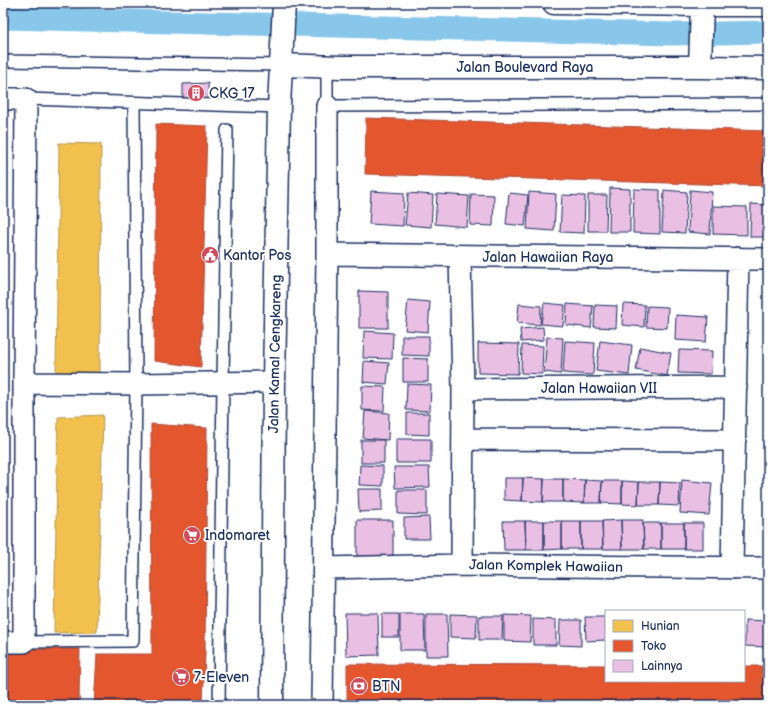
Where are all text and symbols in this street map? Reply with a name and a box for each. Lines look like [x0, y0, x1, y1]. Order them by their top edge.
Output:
street label: Jalan Boulevard Raya [457, 59, 593, 76]
building icon: CKG 17 [186, 83, 206, 103]
place label: CKG 17 [209, 85, 255, 102]
public building icon: Kantor Pos [200, 245, 220, 265]
place label: Kantor Pos [223, 247, 292, 264]
street label: Jalan Hawaiian Raya [483, 249, 614, 266]
street label: Jalan Kamal Cengkareng [265, 275, 285, 433]
street label: Jalan Hawaiian VII [541, 380, 657, 397]
supermarket icon: Indomaret [182, 525, 202, 545]
place label: Indomaret [205, 527, 271, 544]
street label: Jalan Komplek Hawaiian [469, 556, 623, 576]
legend [605, 610, 745, 682]
text: Hunian [641, 619, 680, 634]
text: Toko [641, 639, 666, 654]
text: Lainnya [641, 659, 683, 674]
supermarket icon: 7-Eleven [171, 667, 191, 687]
place label: 7-Eleven [194, 669, 249, 686]
bank icon: BTN [349, 676, 369, 696]
place label: BTN [372, 678, 401, 695]

